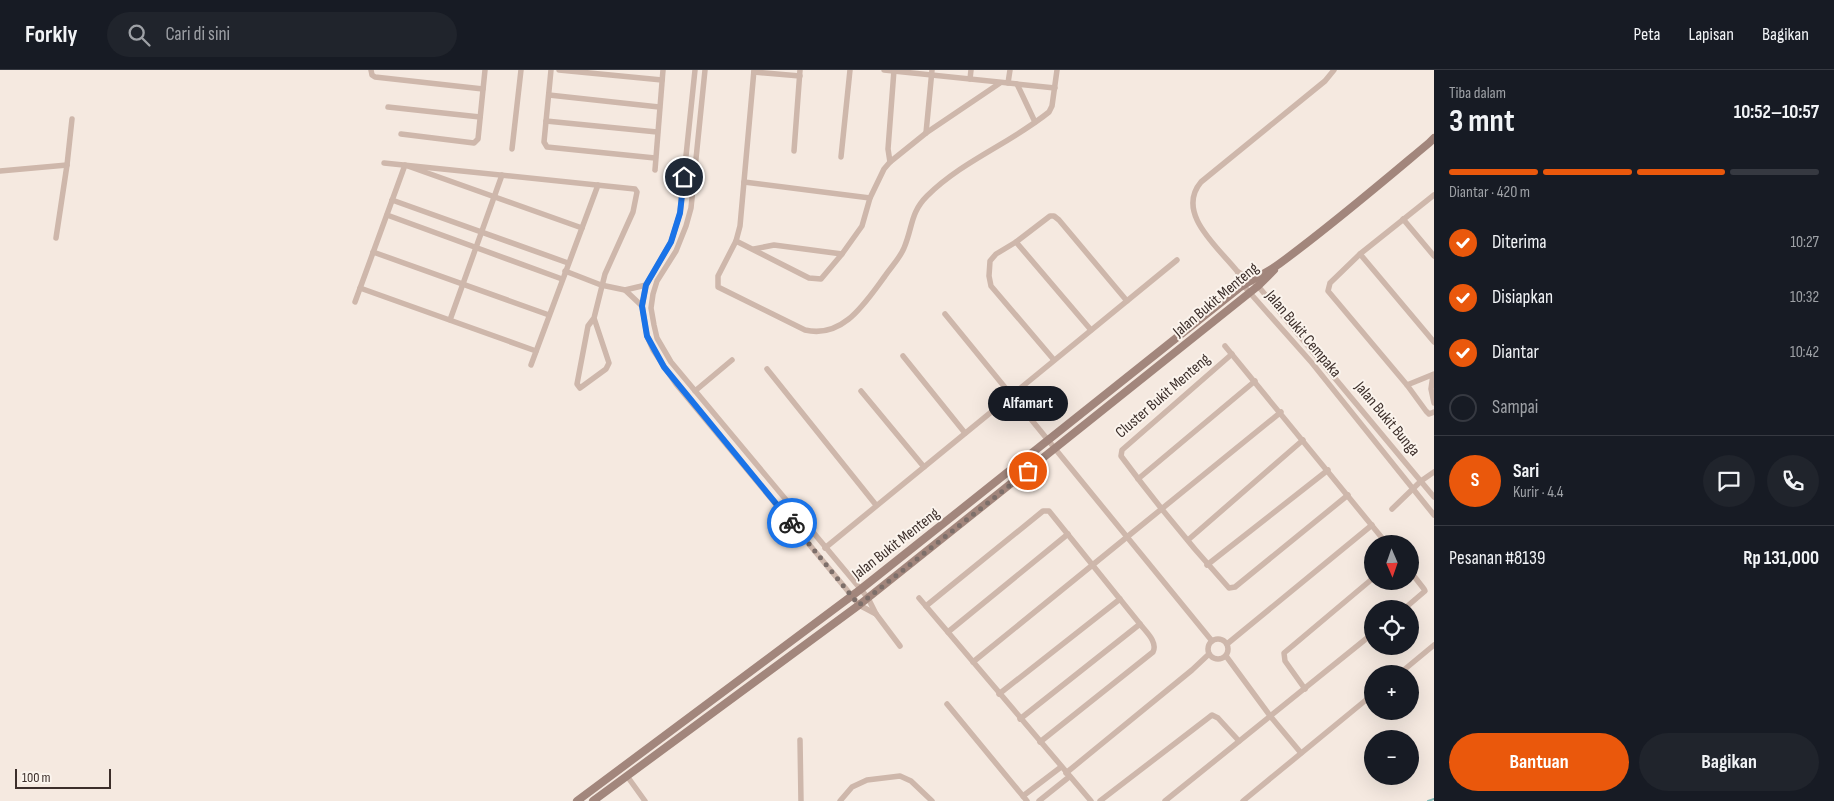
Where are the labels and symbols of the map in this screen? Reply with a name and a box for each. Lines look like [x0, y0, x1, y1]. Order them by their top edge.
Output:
pin [663, 156, 705, 198]
street label: Jalan Bukit Menteng [1169, 259, 1263, 342]
street label: Jalan Bukit Cempaka [1260, 286, 1345, 381]
street label: Cluster Bukit Menteng [1112, 350, 1214, 442]
street label: Jalan Bukit Bunga [1350, 377, 1424, 460]
callout: Alfamart [988, 386, 1068, 421]
pin [1007, 450, 1049, 492]
courier [767, 498, 817, 548]
street label: Jalan Bukit Menteng [848, 504, 943, 585]
north arrow [1364, 535, 1419, 590]
scale bar [15, 766, 111, 789]

